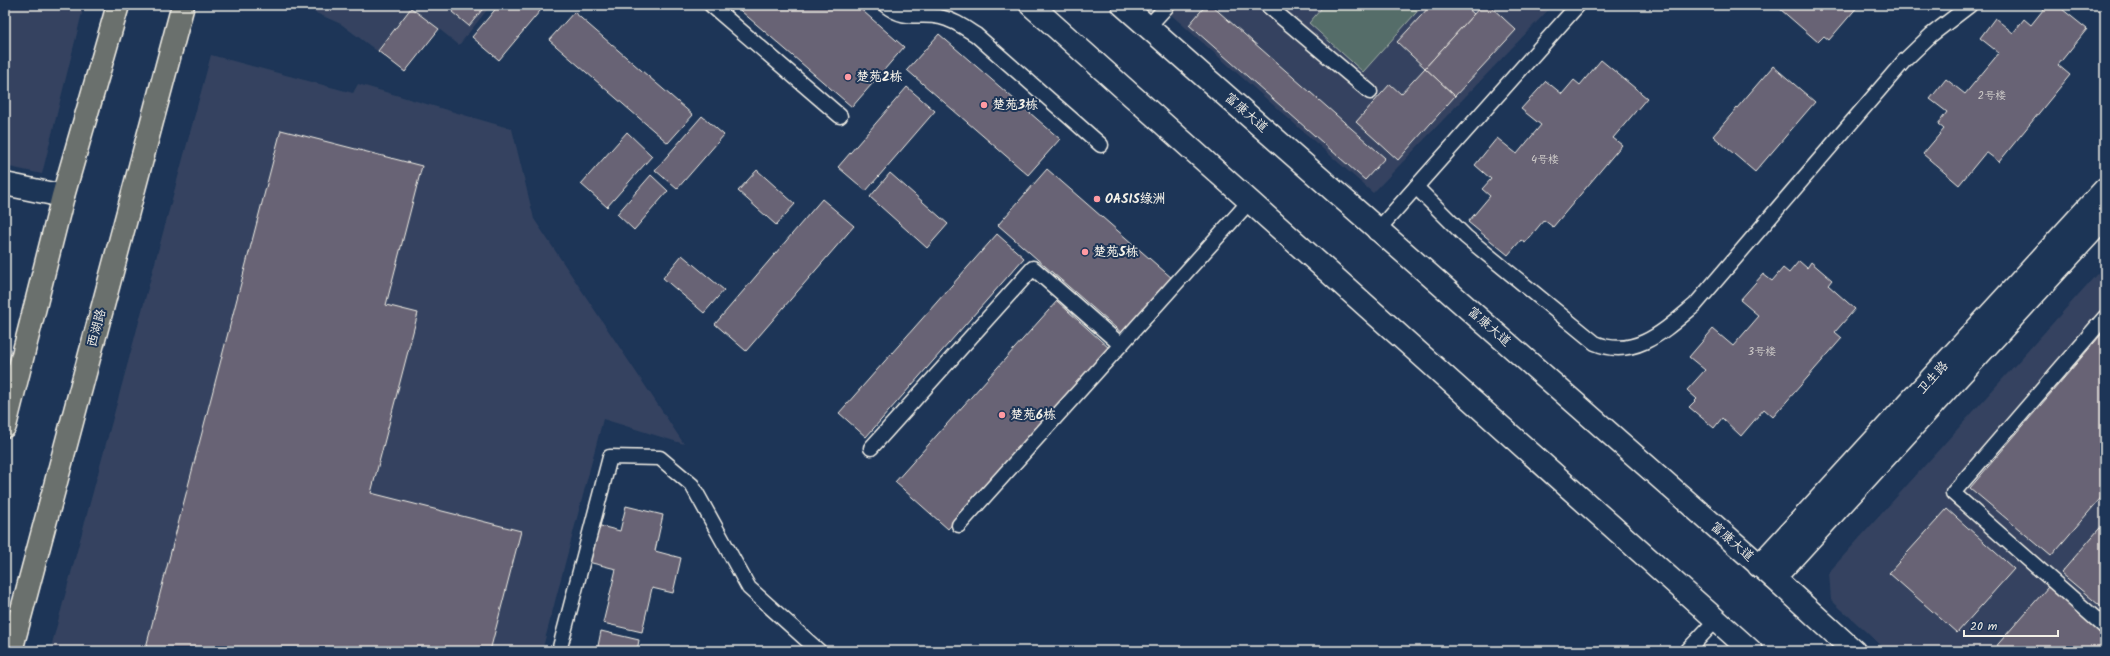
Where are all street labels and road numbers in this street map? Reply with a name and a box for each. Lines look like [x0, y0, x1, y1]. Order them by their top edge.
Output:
street label: 富康大道 [1219, 88, 1273, 138]
street label: 富康大道 [1462, 302, 1516, 352]
street label: 西湖路 [82, 306, 112, 350]
street label: 卫生路 [1912, 356, 1954, 400]
street label: 富康大道 [1705, 517, 1759, 567]

